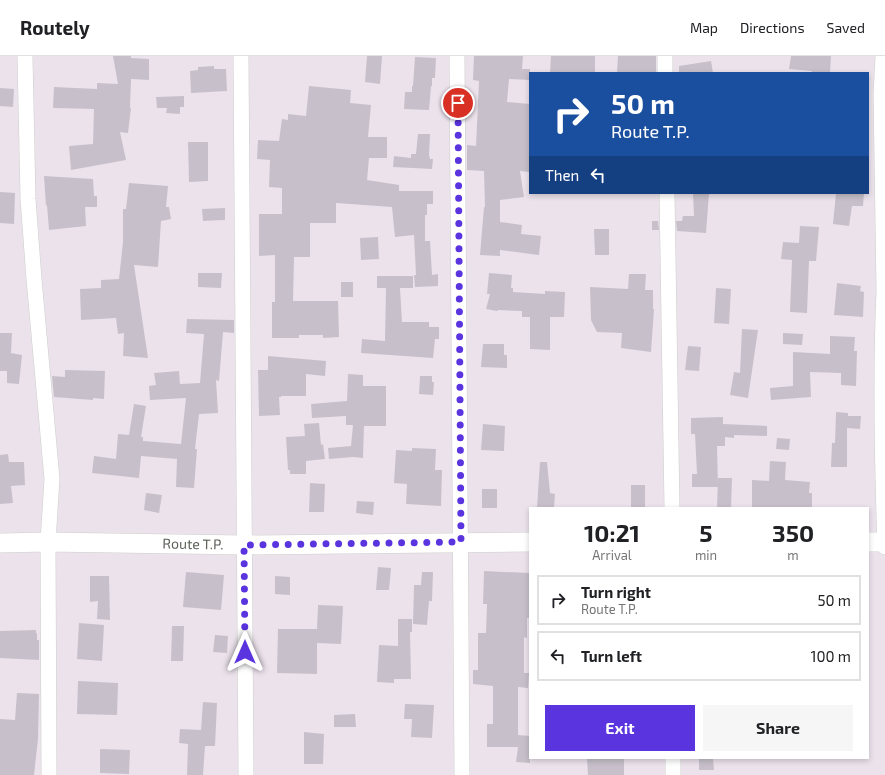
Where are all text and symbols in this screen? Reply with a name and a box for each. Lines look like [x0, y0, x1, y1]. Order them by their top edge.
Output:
text: Routely [20, 16, 90, 39]
text: Map [690, 19, 718, 36]
text: Directions [740, 19, 805, 36]
text: Saved [827, 19, 865, 36]
pin [441, 86, 475, 120]
text: 50 m [611, 86, 675, 120]
icon: right [545, 88, 597, 140]
icon: arrive [447, 92, 469, 114]
text: Route T.P. [611, 120, 690, 142]
icon: left [587, 164, 609, 186]
text: Then [545, 166, 579, 184]
text: 10:21 [584, 518, 640, 547]
text: 5 [699, 518, 713, 547]
text: 350 [772, 518, 814, 547]
street label: Route T.P. [162, 534, 224, 553]
text: Arrival [592, 547, 632, 563]
text: min [695, 547, 717, 563]
text: m [787, 547, 799, 563]
text: Turn right [581, 583, 651, 601]
icon: right [547, 589, 569, 611]
text: 50 m [817, 591, 851, 609]
text: Route T.P. [581, 601, 638, 617]
position arrow [224, 631, 266, 673]
icon: left [547, 645, 569, 667]
text: Turn left [581, 647, 642, 665]
text: 100 m [810, 647, 851, 665]
button: Exit [545, 705, 695, 751]
button: Share [703, 705, 853, 751]

